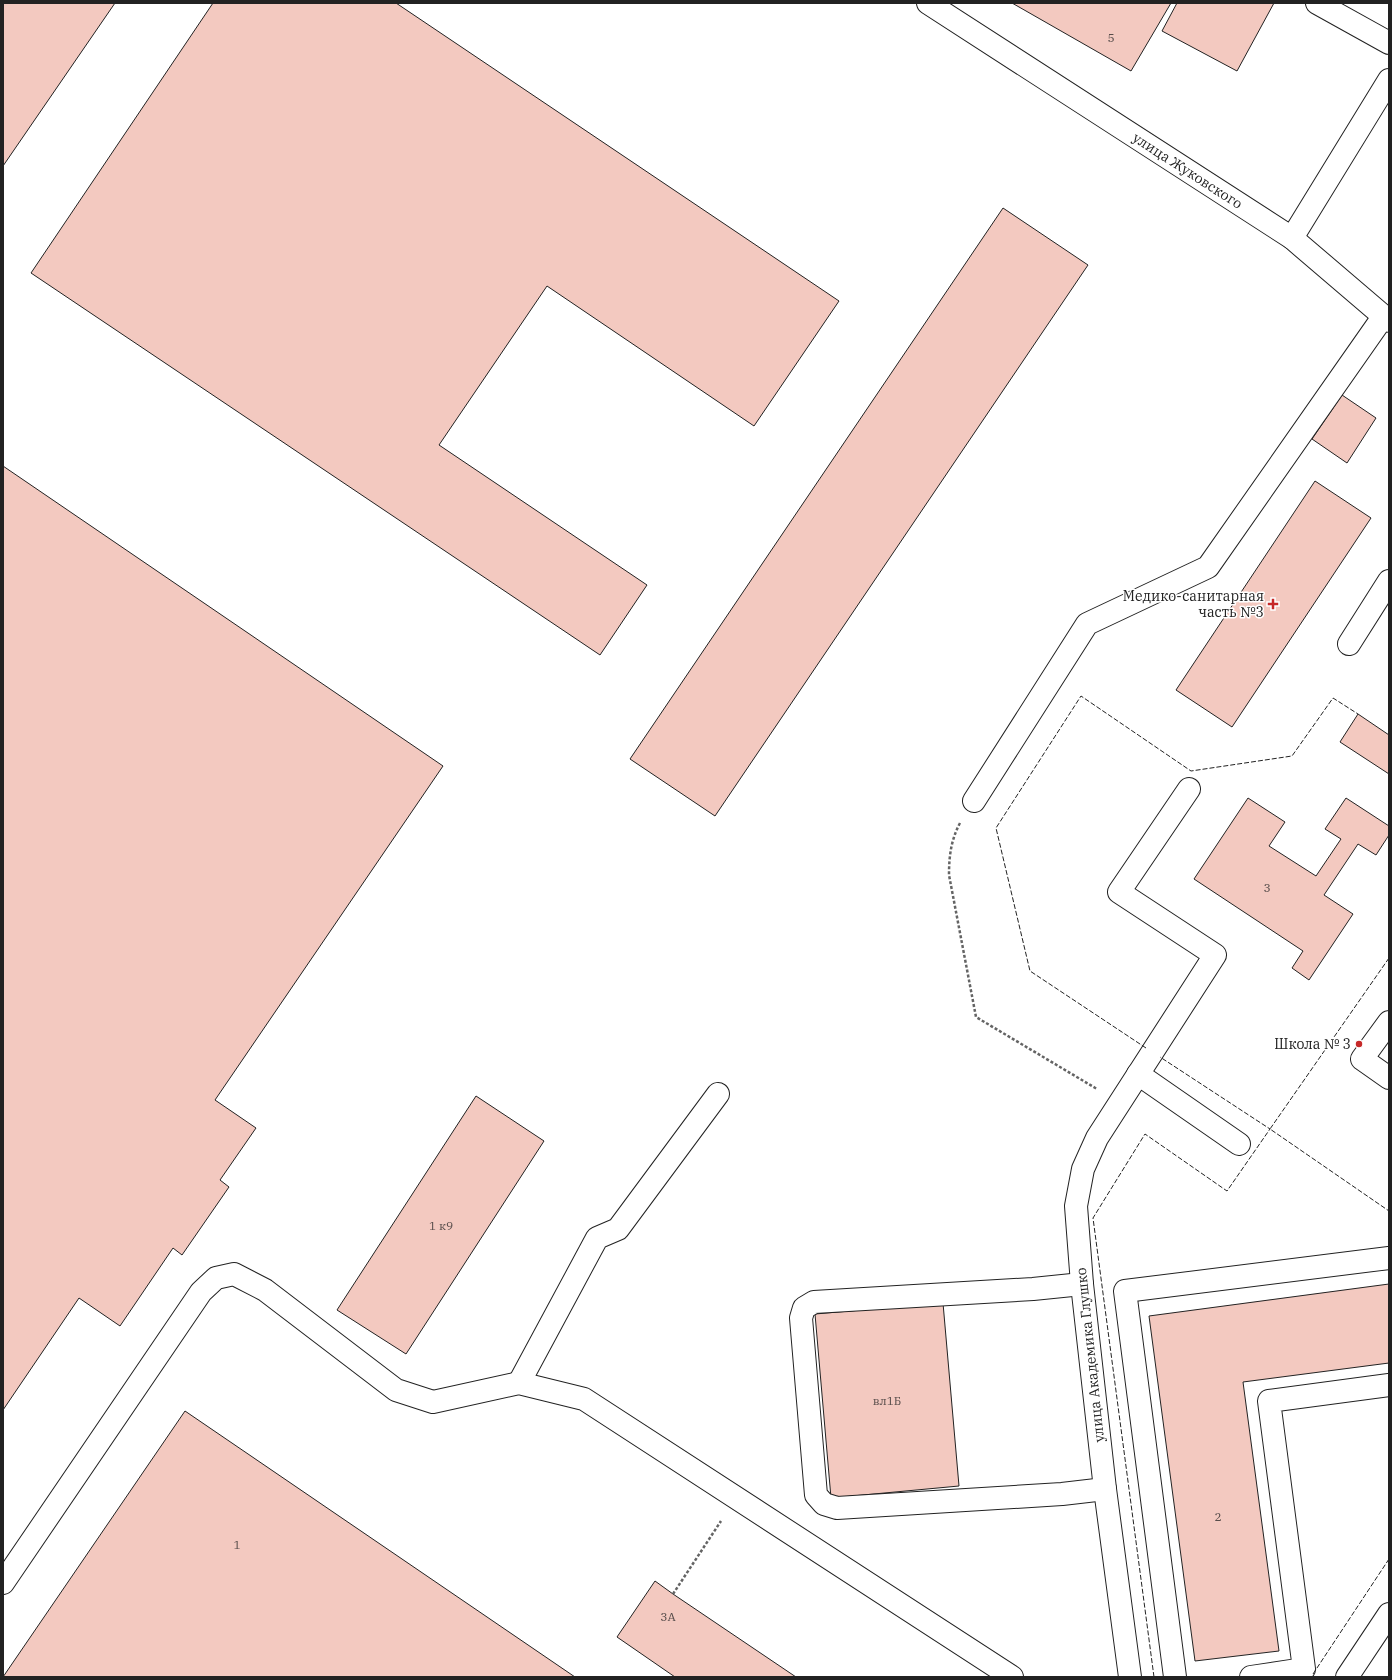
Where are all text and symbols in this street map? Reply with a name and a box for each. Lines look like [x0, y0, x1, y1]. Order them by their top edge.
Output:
house number: 5 [1107, 30, 1115, 45]
street label: улица Жуковского [1129, 129, 1246, 213]
place label: Медико-санитарная часть №3 [1123, 587, 1264, 621]
marker: Медико-санитарная часть №3 [1267, 598, 1279, 610]
house number: 3 [1263, 880, 1271, 895]
place label: Школа № 3 [1274, 1035, 1351, 1053]
marker: Школа № 3 [1354, 1039, 1364, 1049]
house number: 1 к9 [429, 1218, 453, 1233]
street label: улица Академика Глушко [1072, 1267, 1108, 1443]
house number: вл1Б [873, 1393, 901, 1408]
house number: 2 [1214, 1509, 1222, 1524]
house number: 1 [233, 1537, 241, 1552]
house number: 3А [660, 1609, 676, 1624]

